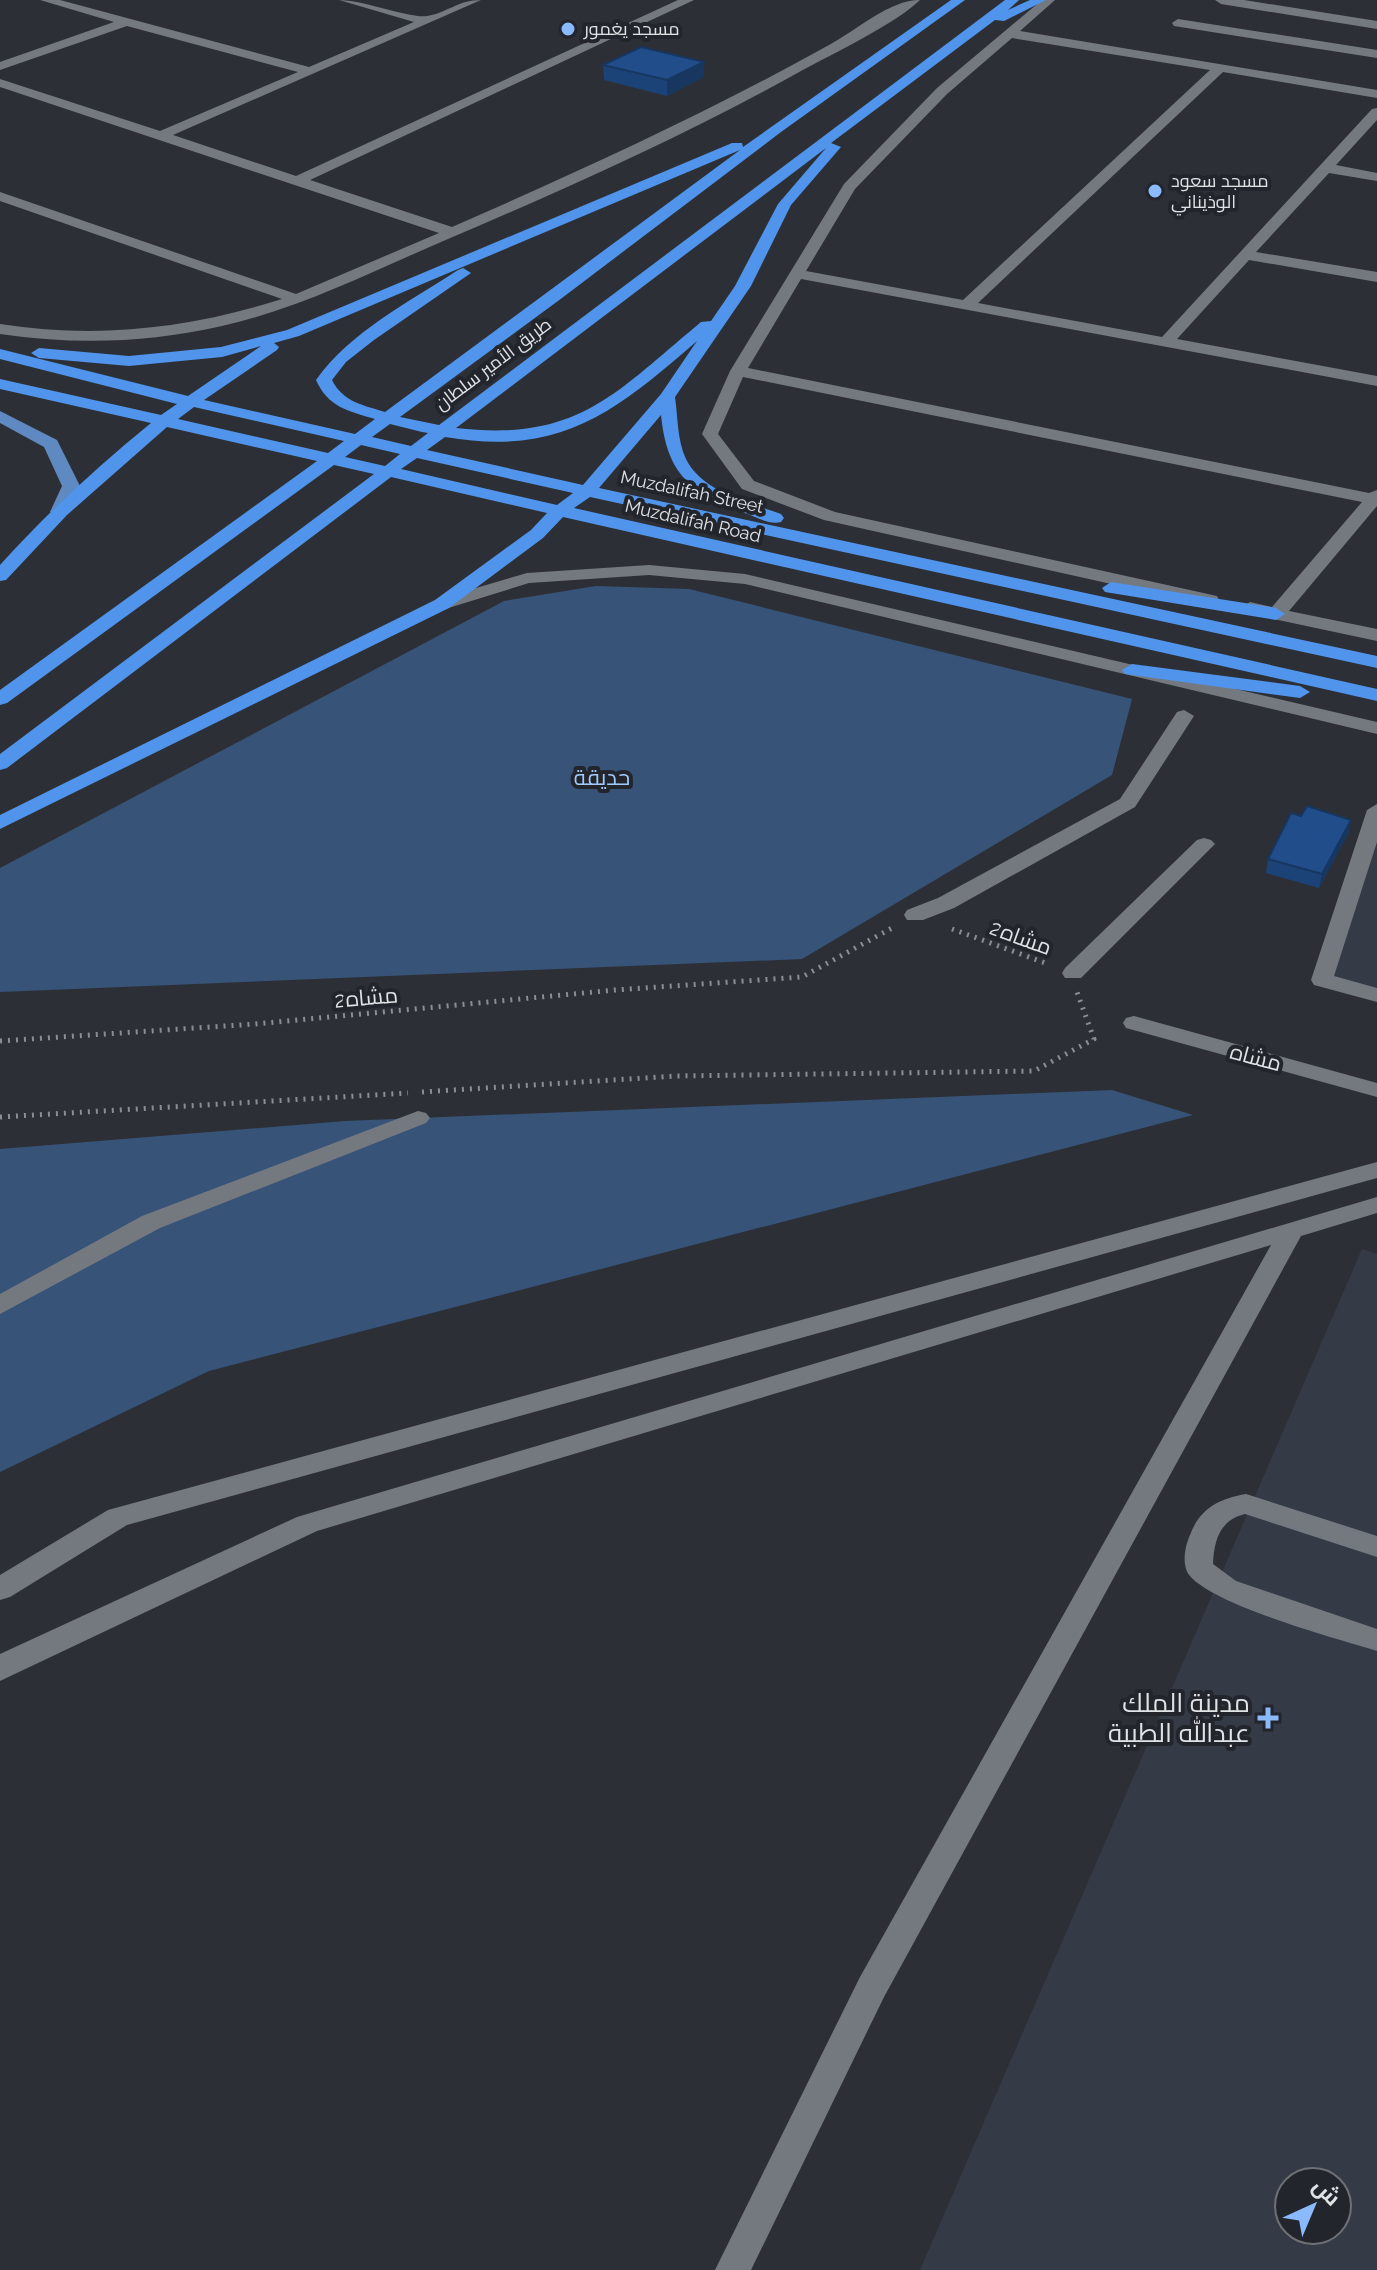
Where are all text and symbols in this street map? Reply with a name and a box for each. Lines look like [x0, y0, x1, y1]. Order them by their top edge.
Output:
place label: مسجد يغمور [583, 18, 680, 40]
marker: مسجد يغمور [559, 20, 577, 38]
place label: مسجد سعود الوذيناني [1171, 170, 1269, 216]
marker: مسجد سعود الوذيناني [1146, 182, 1164, 200]
street label: طريق الأمير سلطان [430, 313, 556, 416]
street label: Muzdalifah Street [619, 466, 766, 517]
street label: Muzdalifah Road [623, 495, 763, 546]
park label: حديقة [574, 764, 630, 790]
street label: مشاه2 [987, 914, 1055, 960]
street label: مشاه2 [333, 981, 399, 1013]
street label: مشاه [1227, 1038, 1285, 1076]
place label: مدينة الملك عبدالله الطبية [1108, 1688, 1250, 1748]
marker: مدينة الملك عبدالله الطبية [1257, 1707, 1279, 1729]
north arrow [1273, 2166, 1353, 2246]
text: ش [1307, 2172, 1346, 2211]

